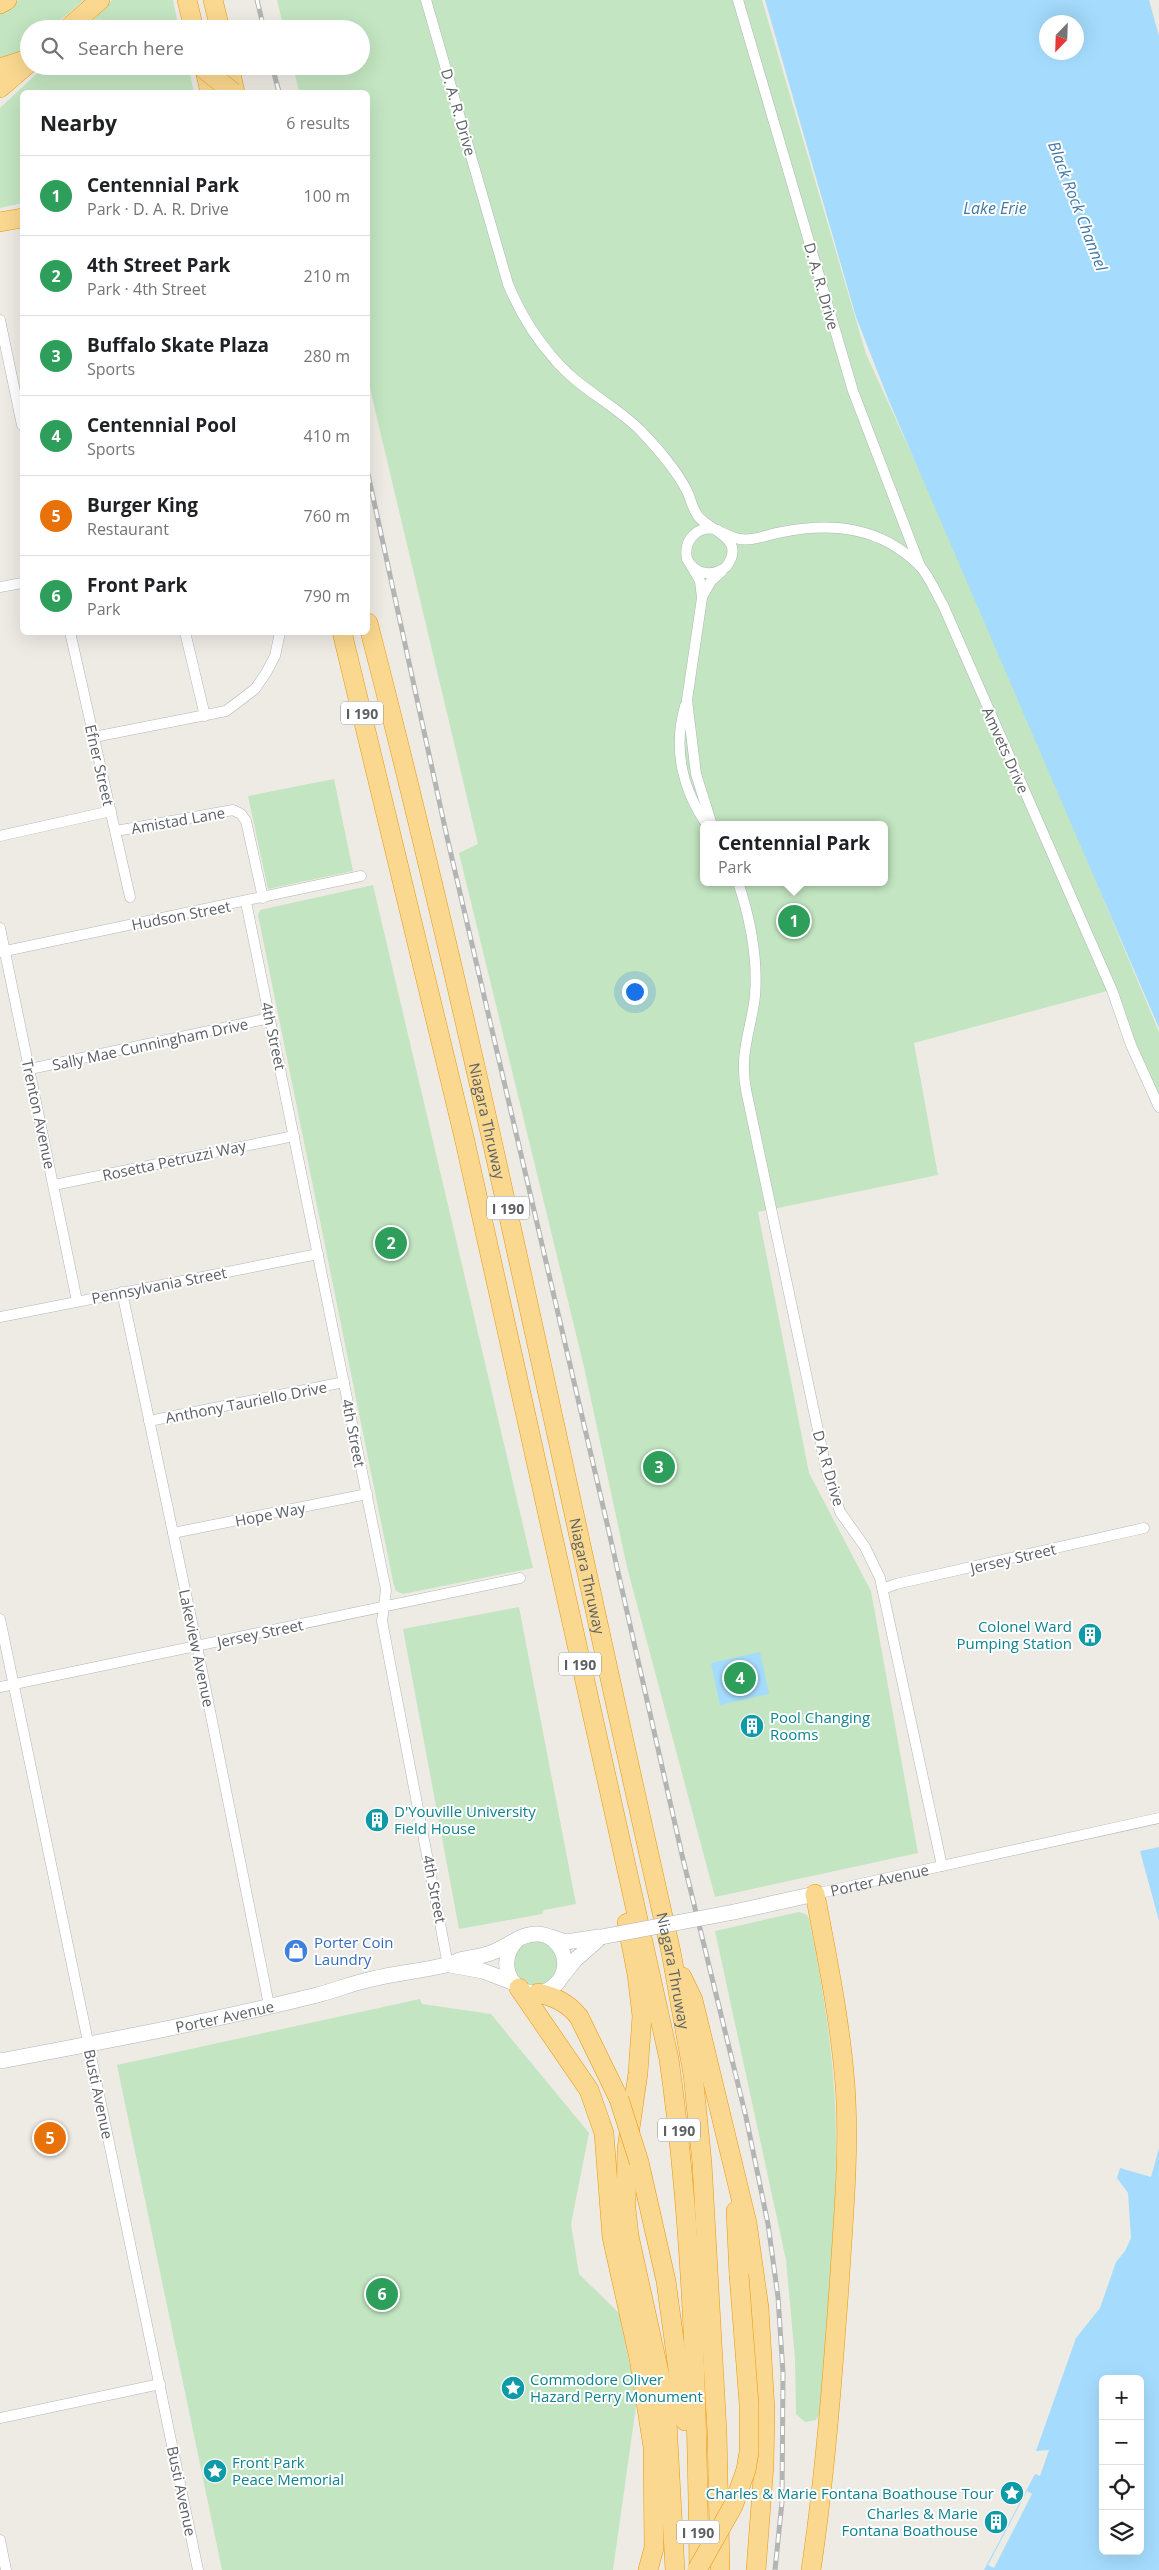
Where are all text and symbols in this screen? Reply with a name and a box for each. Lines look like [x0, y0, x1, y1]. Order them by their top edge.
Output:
north arrow [1039, 15, 1084, 60]
search box [20, 20, 370, 75]
icon: search [38, 34, 66, 62]
text: Search here [78, 35, 184, 61]
street label: D. A. R. Drive [437, 66, 481, 158]
text: Nearby [40, 109, 117, 137]
text: 6 results [286, 112, 350, 134]
water label: Black Rock Channel [1043, 138, 1113, 275]
text: Centennial Park [87, 172, 239, 198]
text: 1 [51, 185, 61, 207]
text: 100 m [304, 185, 350, 207]
water label: Lake Erie [963, 197, 1027, 219]
text: Park · D. A. R. Drive [87, 198, 229, 220]
street label: D. A. R. Drive [800, 240, 844, 332]
text: 4th Street Park [87, 252, 230, 278]
text: 2 [51, 265, 61, 287]
text: 210 m [304, 265, 350, 287]
text: Park · 4th Street [87, 278, 206, 300]
text: Buffalo Skate Plaza [87, 332, 269, 358]
text: 3 [51, 345, 61, 367]
text: 280 m [304, 345, 350, 367]
text: Sports [87, 358, 135, 380]
text: Centennial Pool [87, 412, 237, 438]
text: 4 [51, 425, 61, 447]
text: 410 m [304, 425, 350, 447]
text: Sports [87, 438, 135, 460]
text: Burger King [87, 492, 198, 518]
text: 5 [51, 505, 61, 527]
text: 760 m [304, 505, 350, 527]
text: Restaurant [87, 518, 169, 540]
text: Front Park [87, 572, 187, 598]
text: 6 [51, 585, 61, 607]
text: 790 m [304, 585, 350, 607]
text: Park [87, 598, 120, 620]
road number: I 190 [341, 701, 383, 724]
street label: Amvets Drive [978, 704, 1034, 796]
street label: Efner Street [81, 722, 119, 808]
street label: Amistad Lane [130, 802, 226, 838]
popup [700, 821, 888, 886]
text: Centennial Park [718, 830, 870, 856]
text: Park [718, 856, 751, 878]
street label: Hudson Street [130, 896, 232, 934]
pin: 1 [778, 902, 810, 940]
your location [622, 979, 648, 1005]
street label: 4th Street [257, 1000, 291, 1072]
street label: Sally Mae Cunningham Drive [50, 1013, 250, 1075]
street label: Trenton Avenue [18, 1057, 60, 1171]
street label: Niagara Thruway [465, 1061, 510, 1181]
street label: Rosetta Petruzzi Way [100, 1135, 248, 1185]
road number: I 190 [487, 1196, 529, 1220]
pin: 2 [375, 1224, 407, 1262]
street label: Pennsylvania Street [90, 1262, 228, 1308]
street label: Anthony Tauriello Drive [163, 1377, 329, 1427]
street label: 4th Street [338, 1397, 370, 1469]
street label: D A R Drive [809, 1428, 849, 1508]
pin: 3 [643, 1448, 675, 1486]
street label: Hope Way [233, 1497, 307, 1531]
street label: Niagara Thruway [565, 1516, 610, 1637]
street label: Jersey Street [966, 1538, 1058, 1578]
street label: Lakeview Avenue [175, 1587, 219, 1709]
street label: Jersey Street [213, 1614, 305, 1652]
place label: Colonel Ward Pumping Station [956, 1616, 1072, 1653]
building icon: Colonel Ward Pumping Station [1077, 1622, 1103, 1648]
road number: I 190 [559, 1652, 601, 1676]
pin: 4 [724, 1659, 756, 1697]
place label: Pool Changing Rooms [770, 1707, 870, 1744]
building icon: Pool Changing Rooms [739, 1713, 765, 1739]
place label: D'Youville University Field House [394, 1801, 536, 1838]
building icon: D'Youville University Field House [364, 1807, 390, 1833]
street label: 4th Street [419, 1853, 451, 1925]
street label: Porter Avenue [828, 1859, 931, 1900]
street label: Niagara Thruway [652, 1910, 695, 2031]
place label: Porter Coin Laundry [314, 1932, 393, 1969]
shop icon: Porter Coin Laundry [283, 1938, 309, 1964]
street label: Porter Avenue [174, 1996, 276, 2037]
street label: Busti Avenue [80, 2047, 118, 2141]
road number: I 190 [658, 2118, 700, 2142]
pin: 5 [34, 2119, 66, 2157]
pin: 6 [366, 2275, 398, 2313]
place label: Commodore Oliver Hazard Perry Monument [530, 2369, 703, 2406]
place icon: Commodore Oliver Hazard Perry Monument [500, 2375, 526, 2401]
map controls [1099, 2375, 1144, 2555]
button: + [1099, 2375, 1144, 2420]
button: − [1099, 2420, 1144, 2465]
street label: Busti Avenue [163, 2444, 201, 2538]
place label: Front Park Peace Memorial [232, 2452, 344, 2489]
place icon: Front Park Peace Memorial [202, 2458, 228, 2484]
button: locate [1099, 2465, 1144, 2510]
place icon: Charles & Marie Fontana Boathouse Tour [999, 2480, 1025, 2506]
place label: Charles & Marie Fontana Boathouse Tour [706, 2483, 994, 2503]
place label: Charles & Marie Fontana Boathouse [842, 2503, 978, 2540]
building icon: Charles & Marie Fontana Boathouse [983, 2509, 1009, 2535]
button: layers [1099, 2510, 1144, 2555]
road number: I 190 [677, 2520, 719, 2544]

